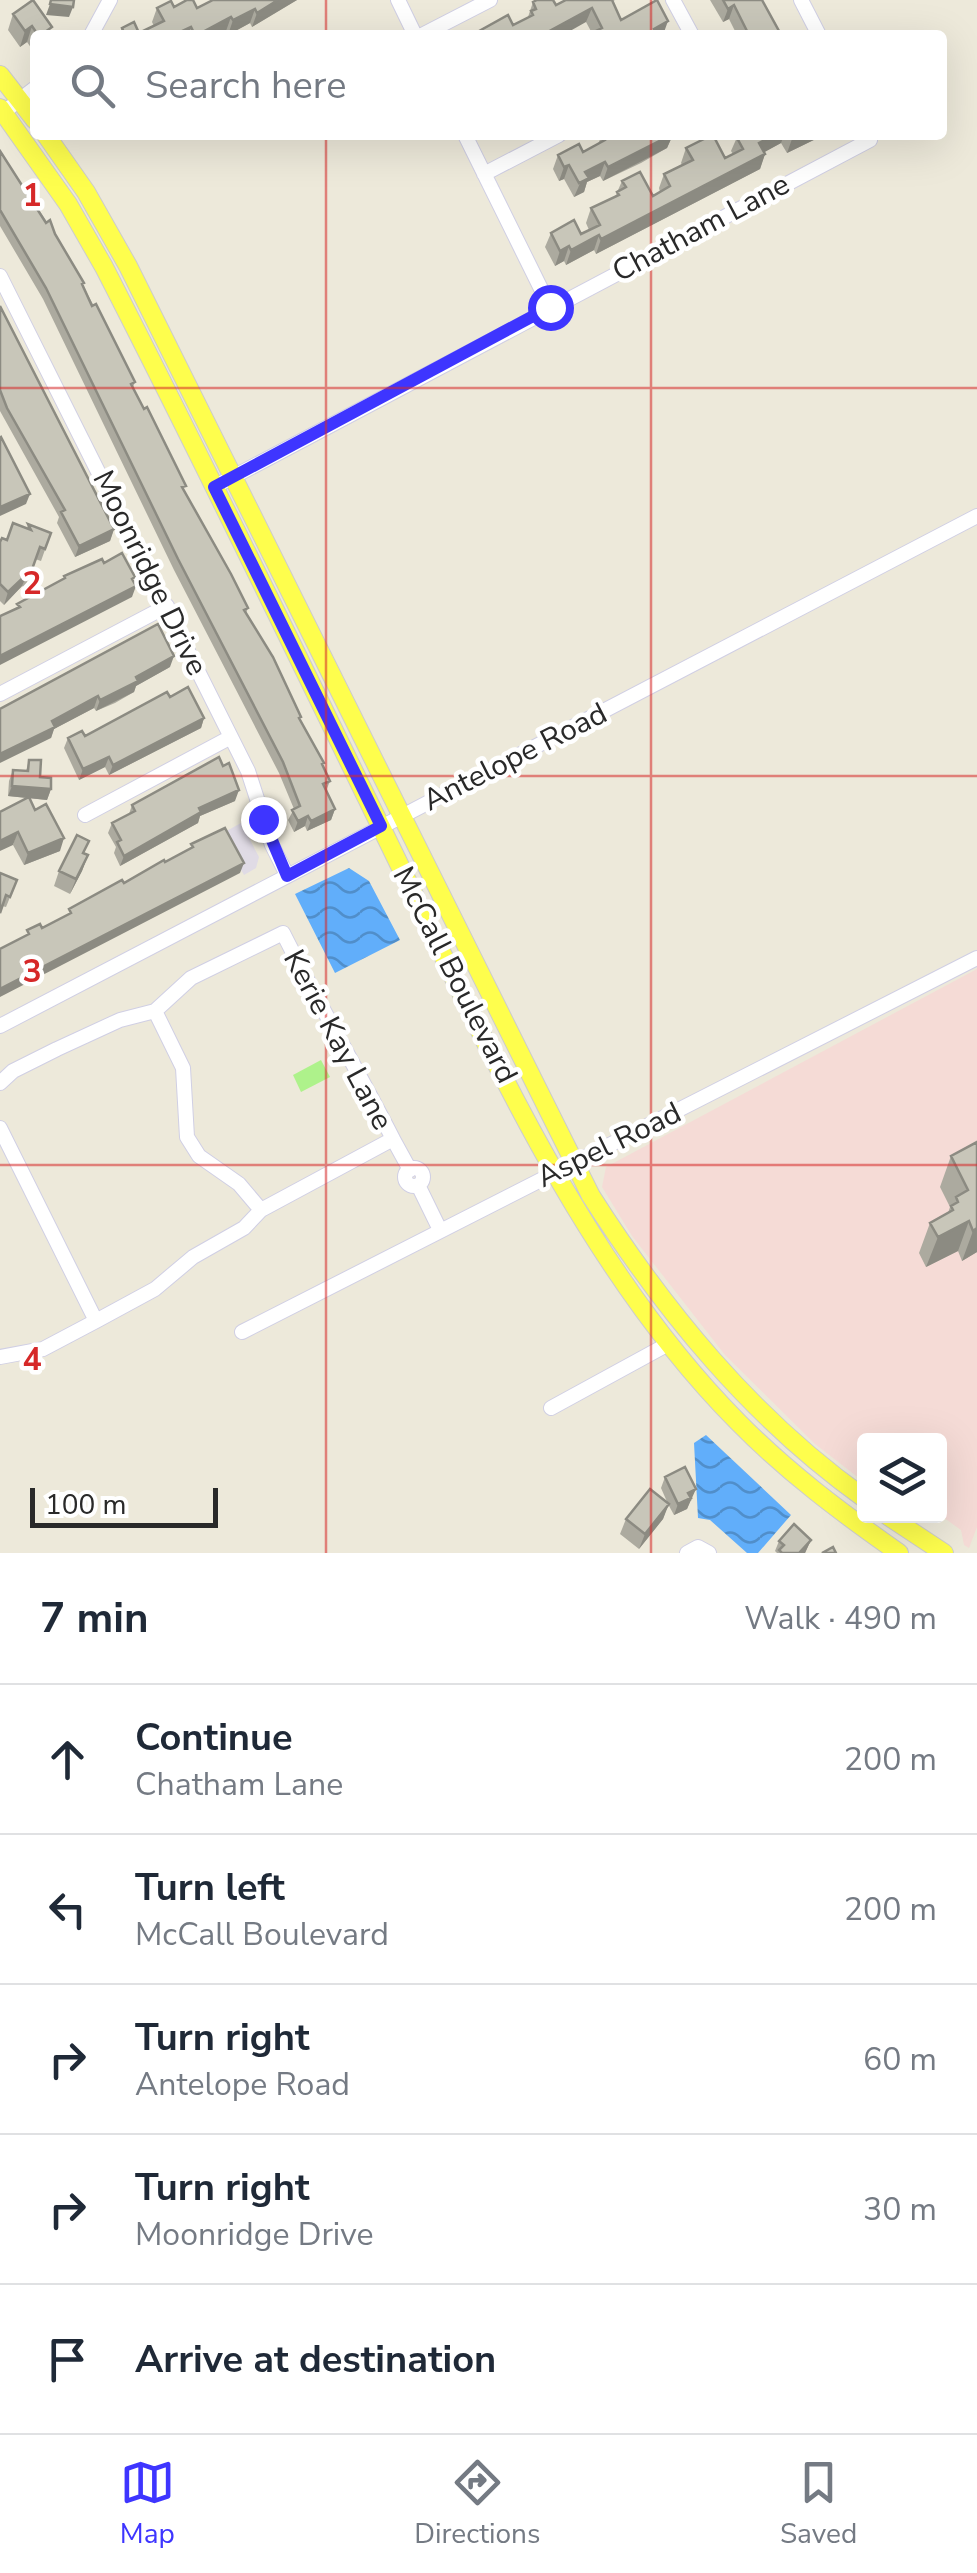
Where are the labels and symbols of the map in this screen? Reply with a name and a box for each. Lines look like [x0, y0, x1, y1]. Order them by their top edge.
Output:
street label: Chatham Lane [605, 164, 797, 292]
text: 1 [22, 174, 42, 217]
route start [528, 285, 574, 331]
street label: Moonridge Drive [83, 464, 217, 682]
text: 2 [22, 562, 42, 605]
street label: Antelope Road [416, 693, 614, 821]
route end [241, 797, 287, 843]
street label: McCall Boulevard [383, 860, 527, 1090]
street label: Kerie Kay Lane [273, 943, 403, 1137]
text: 3 [22, 950, 42, 993]
street label: Aspel Road [530, 1092, 688, 1198]
text: 4 [22, 1338, 42, 1381]
scale bar [30, 1483, 218, 1528]

